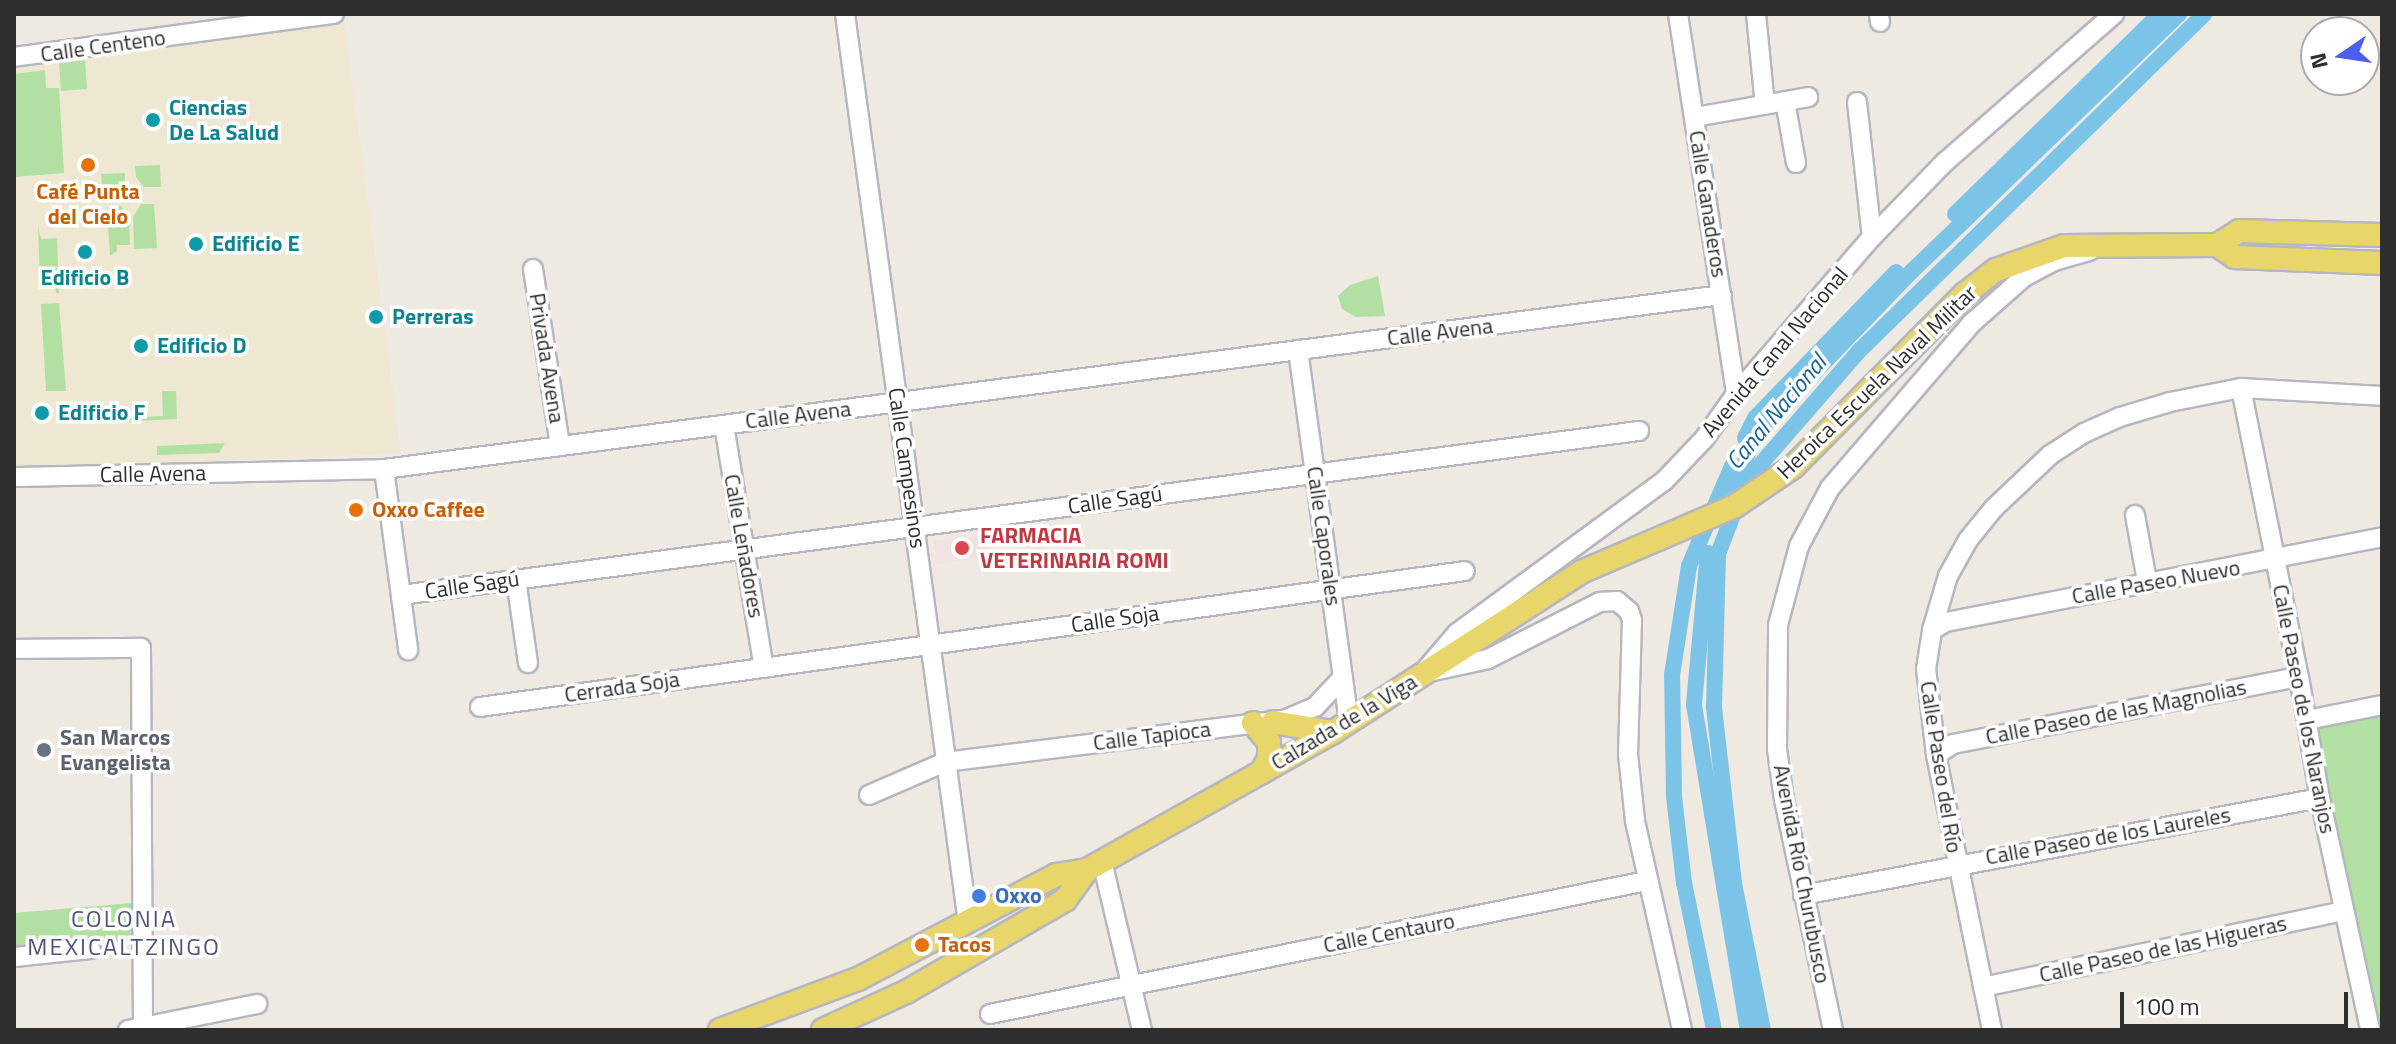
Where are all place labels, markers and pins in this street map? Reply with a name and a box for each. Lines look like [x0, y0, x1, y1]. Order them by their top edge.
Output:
place label: Ciencias De La Salud [169, 94, 279, 146]
marker: Ciencias De La Salud [144, 111, 162, 129]
marker: Café Punta del Cielo [79, 156, 97, 174]
place label: Café Punta del Cielo [36, 178, 140, 230]
place label: Edificio E [212, 231, 300, 257]
marker: Edificio E [187, 235, 205, 253]
marker: Edificio B [76, 243, 94, 261]
place label: Edificio B [41, 265, 129, 291]
place label: Perreras [392, 304, 474, 330]
marker: Perreras [367, 308, 385, 326]
place label: Edificio D [157, 333, 246, 359]
marker: Edificio D [132, 337, 150, 355]
place label: Edificio F [58, 400, 145, 426]
marker: Edificio F [33, 404, 51, 422]
place label: Oxxo Caffee [372, 497, 485, 523]
marker: Oxxo Caffee [347, 501, 365, 519]
place label: FARMACIA VETERINARIA ROMI [980, 522, 1169, 574]
marker: FARMACIA VETERINARIA ROMI [951, 537, 973, 559]
place label: San Marcos Evangelista [60, 724, 171, 776]
marker: San Marcos Evangelista [35, 741, 53, 759]
place label: Oxxo [995, 883, 1042, 909]
marker: Oxxo [970, 887, 988, 905]
place label: Tacos [938, 932, 991, 958]
marker: Tacos [913, 936, 931, 954]

